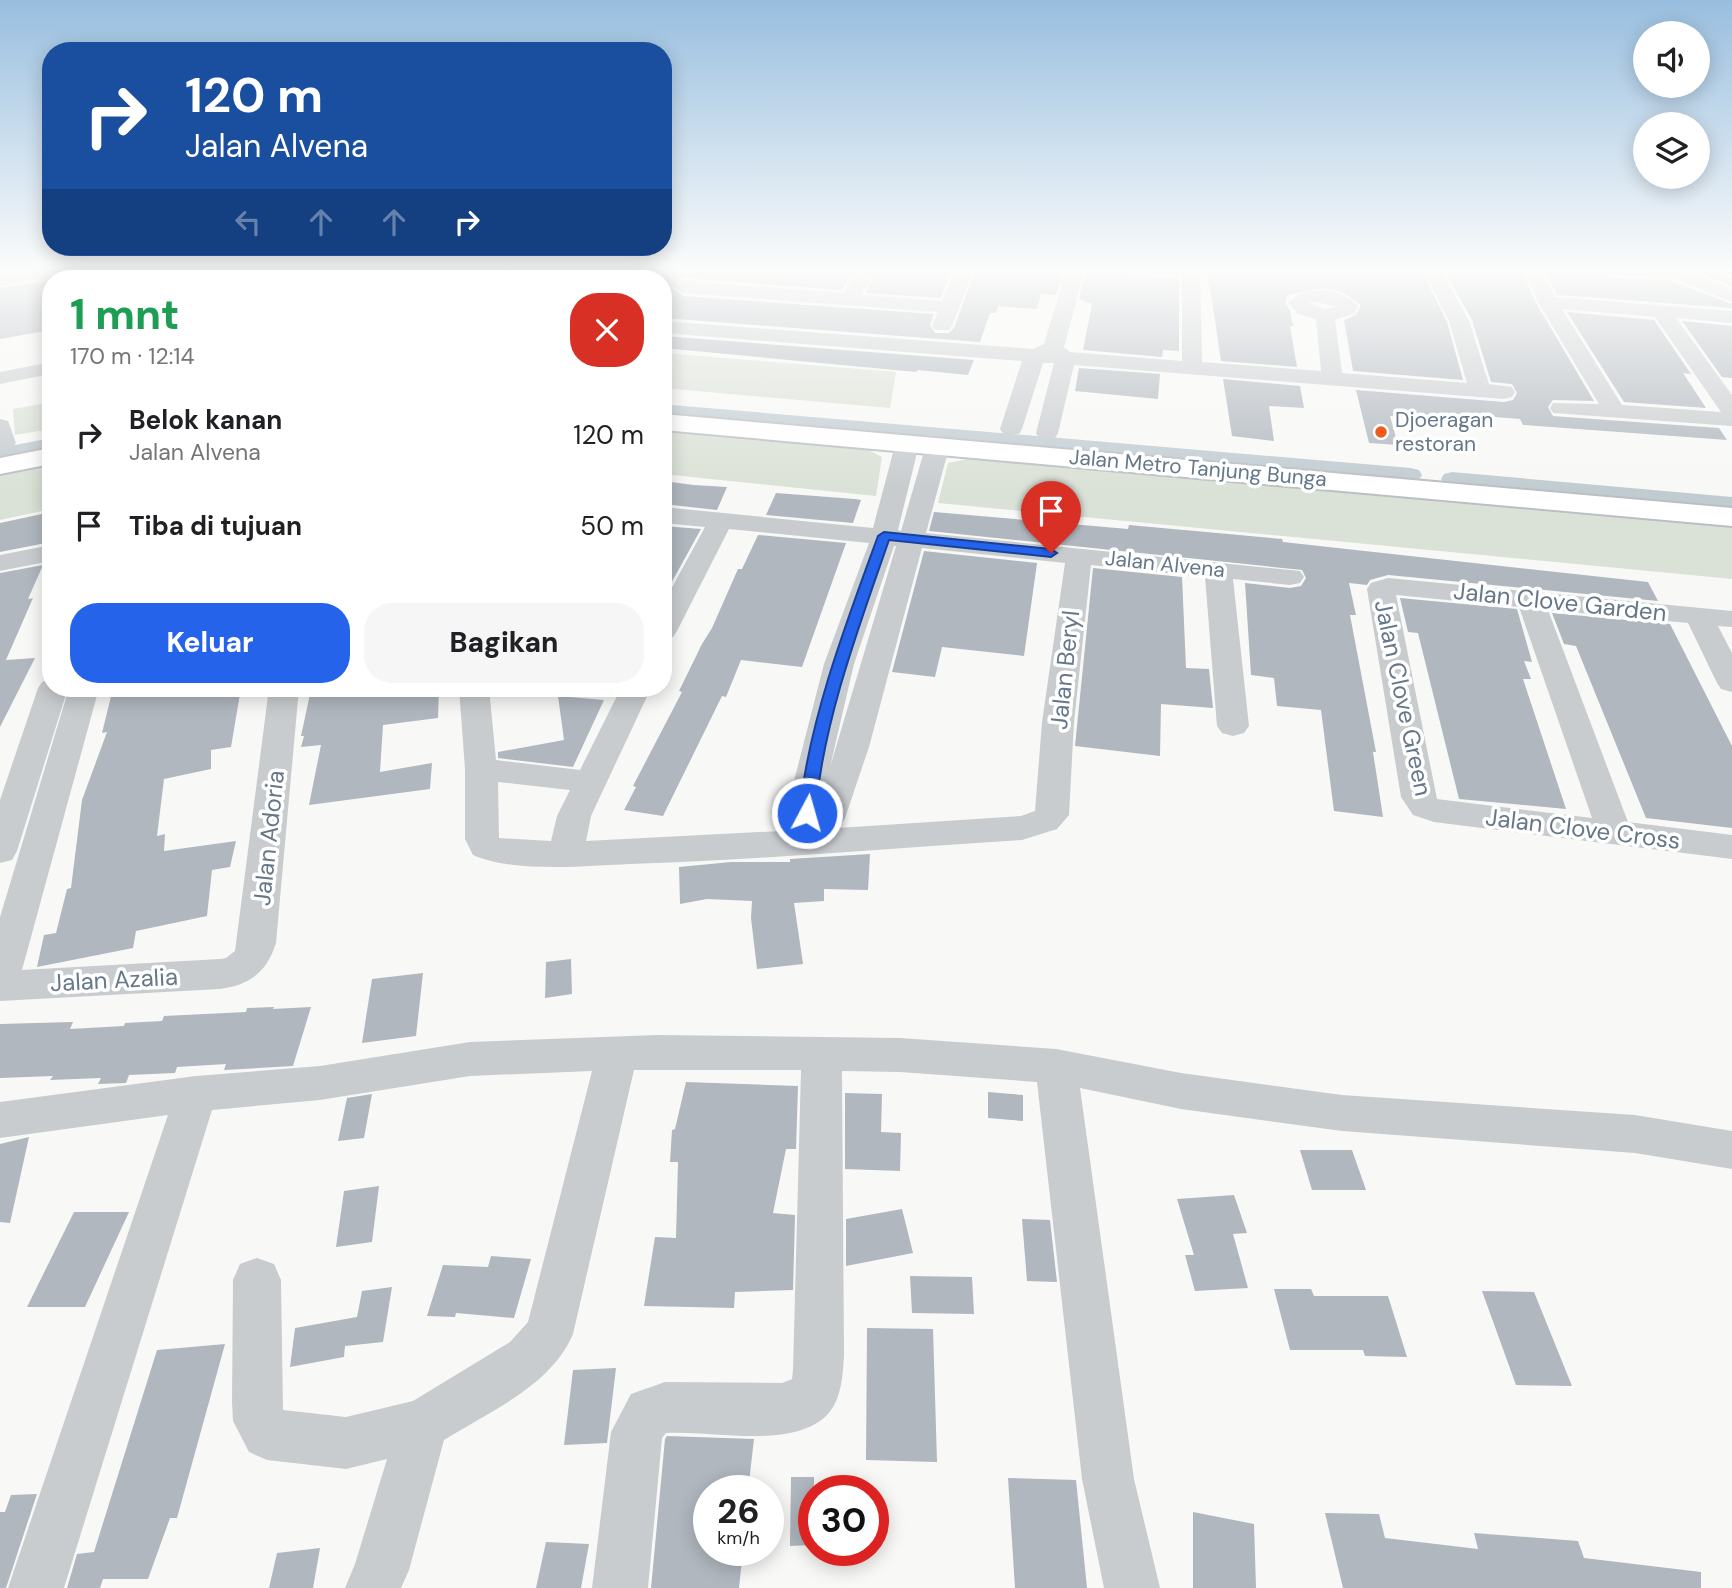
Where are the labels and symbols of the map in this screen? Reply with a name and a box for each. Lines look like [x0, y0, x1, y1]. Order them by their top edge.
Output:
place label: Djoeragan restoran [1395, 406, 1493, 458]
marker: Djoeragan restoran [1373, 424, 1389, 440]
street label: Jalan Metro Tanjung Bunga [1068, 443, 1328, 493]
pin [1021, 481, 1081, 553]
street label: Jalan Alvena [1104, 544, 1226, 584]
street label: Jalan Clove Garden [1452, 575, 1668, 628]
street label: Jalan Clove Green [1368, 597, 1439, 799]
street label: Jalan Beryl [1043, 609, 1086, 731]
street label: Jalan Adoria [246, 769, 291, 907]
position arrow [770, 776, 844, 850]
street label: Jalan Clove Cross [1484, 801, 1682, 856]
street label: Jalan Azalia [49, 961, 179, 998]
speed limit sign: 30 [798, 1475, 889, 1566]

